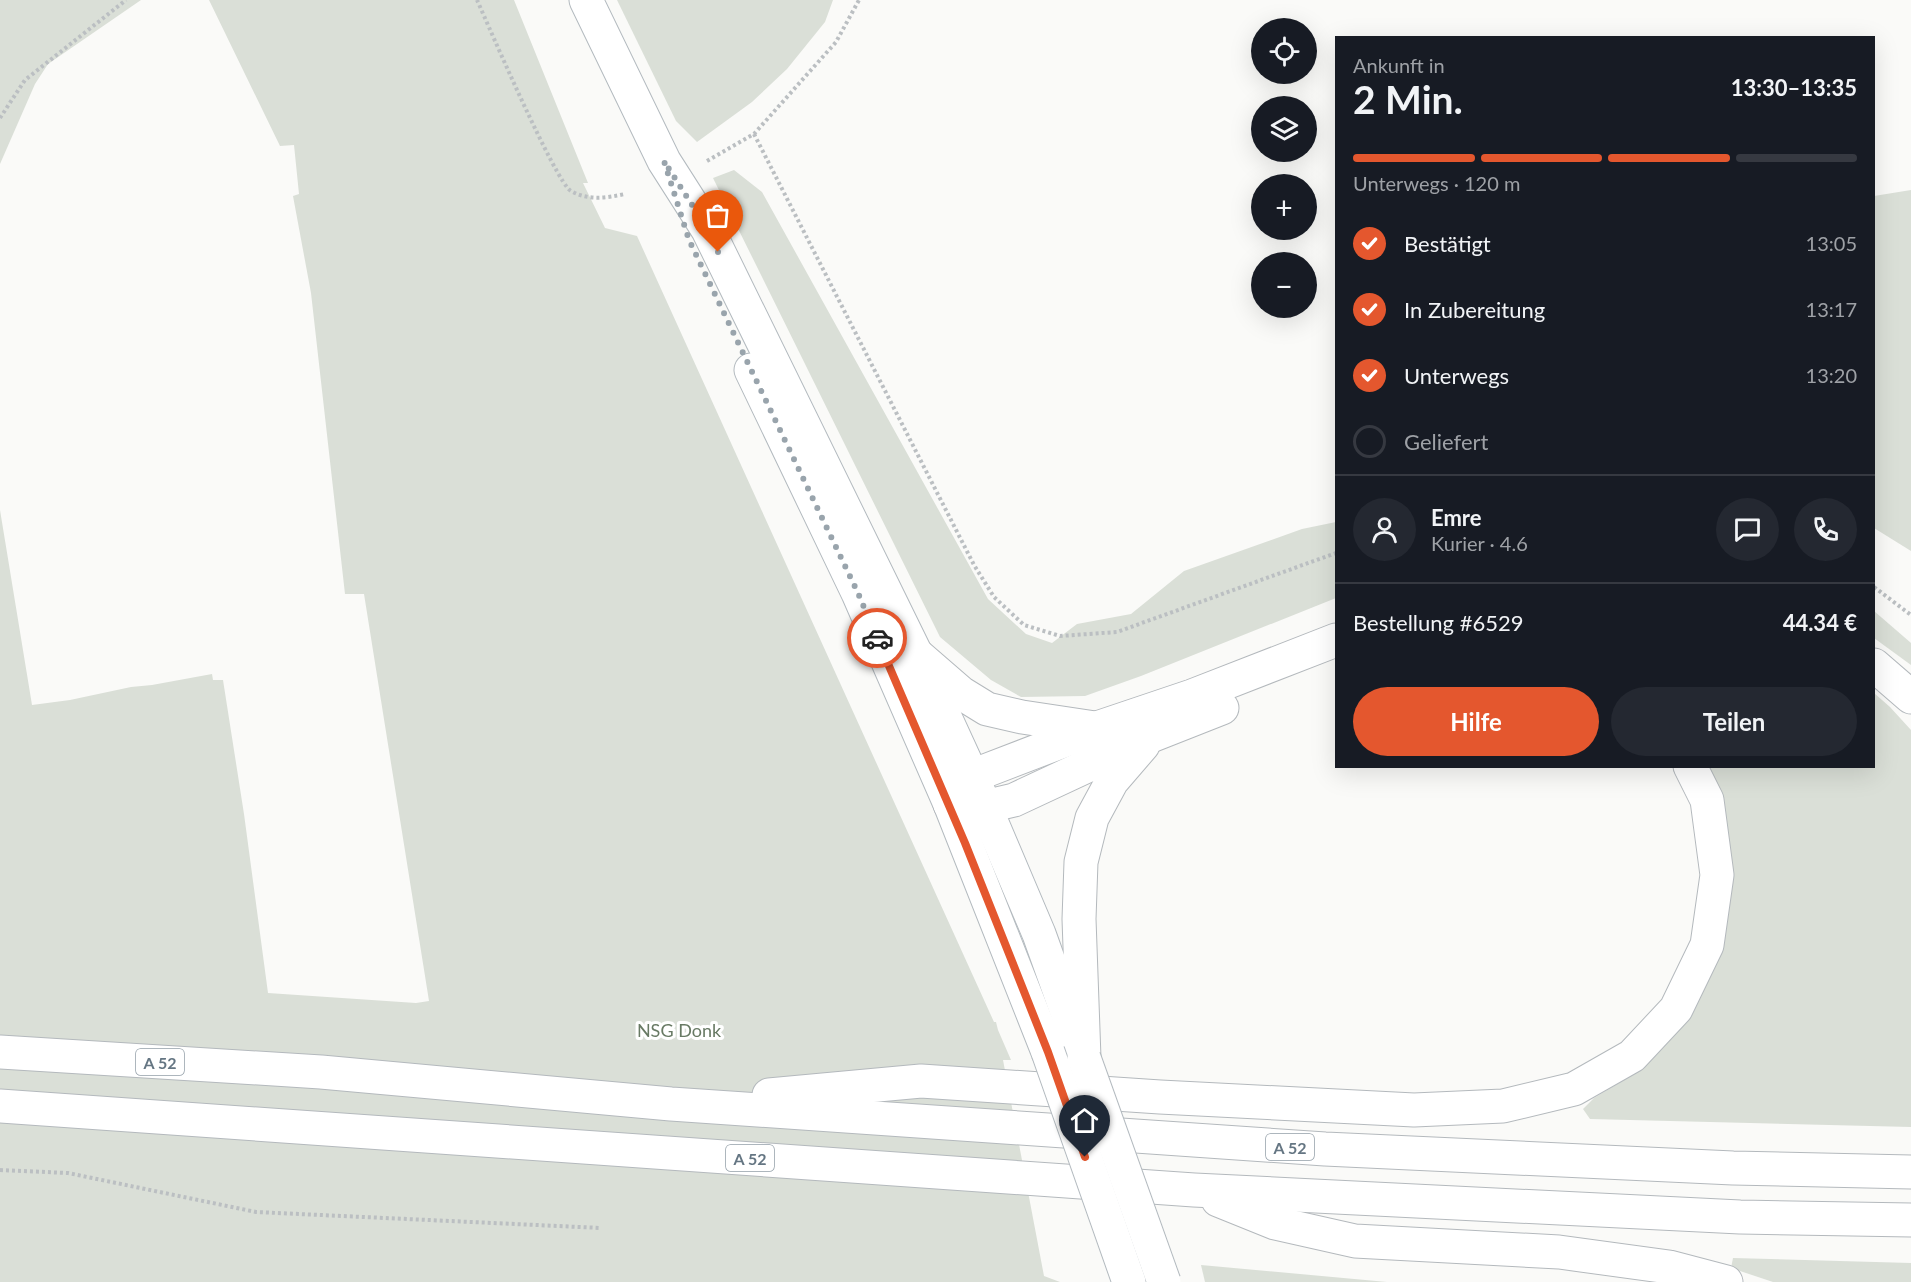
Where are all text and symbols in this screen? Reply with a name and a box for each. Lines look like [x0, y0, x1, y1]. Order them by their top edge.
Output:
map controls [1251, 18, 1317, 318]
button: locate [1251, 18, 1317, 84]
text: Ankunft in [1353, 53, 1445, 77]
text: 13:30–13:35 [1731, 74, 1857, 101]
text: 2 Min. [1353, 76, 1463, 122]
button: layers [1251, 96, 1317, 162]
text: Unterwegs · 120 m [1353, 171, 1520, 195]
button: + [1251, 174, 1317, 240]
pin [692, 190, 743, 252]
icon: bag [701, 199, 734, 232]
icon: check [1353, 227, 1386, 260]
text: Bestätigt [1404, 230, 1491, 257]
text: 13:05 [1806, 231, 1857, 255]
button: − [1251, 252, 1317, 318]
icon: check [1353, 293, 1386, 326]
text: In Zubereitung [1404, 296, 1545, 323]
text: 13:17 [1806, 297, 1857, 321]
icon: check [1353, 359, 1386, 392]
text: Unterwegs [1404, 362, 1509, 389]
text: 13:20 [1806, 363, 1857, 387]
text: Geliefert [1404, 428, 1488, 455]
button: person [1353, 498, 1416, 561]
button: chat [1716, 498, 1779, 561]
button: phone [1794, 498, 1857, 561]
text: Emre [1431, 504, 1481, 531]
text: Kurier · 4.6 [1431, 531, 1528, 555]
courier [847, 608, 907, 668]
text: Bestellung #6529 [1353, 609, 1523, 636]
text: 44.34 € [1783, 609, 1857, 636]
icon: car [861, 622, 894, 655]
button: Hilfe [1353, 687, 1599, 756]
button: Teilen [1611, 687, 1857, 756]
park label: NSG Donk [637, 1019, 722, 1041]
road number: A 52 [136, 1049, 184, 1075]
pin [1059, 1095, 1110, 1157]
icon: home [1068, 1104, 1101, 1137]
road number: A 52 [1266, 1134, 1314, 1160]
road number: A 52 [726, 1145, 774, 1171]

